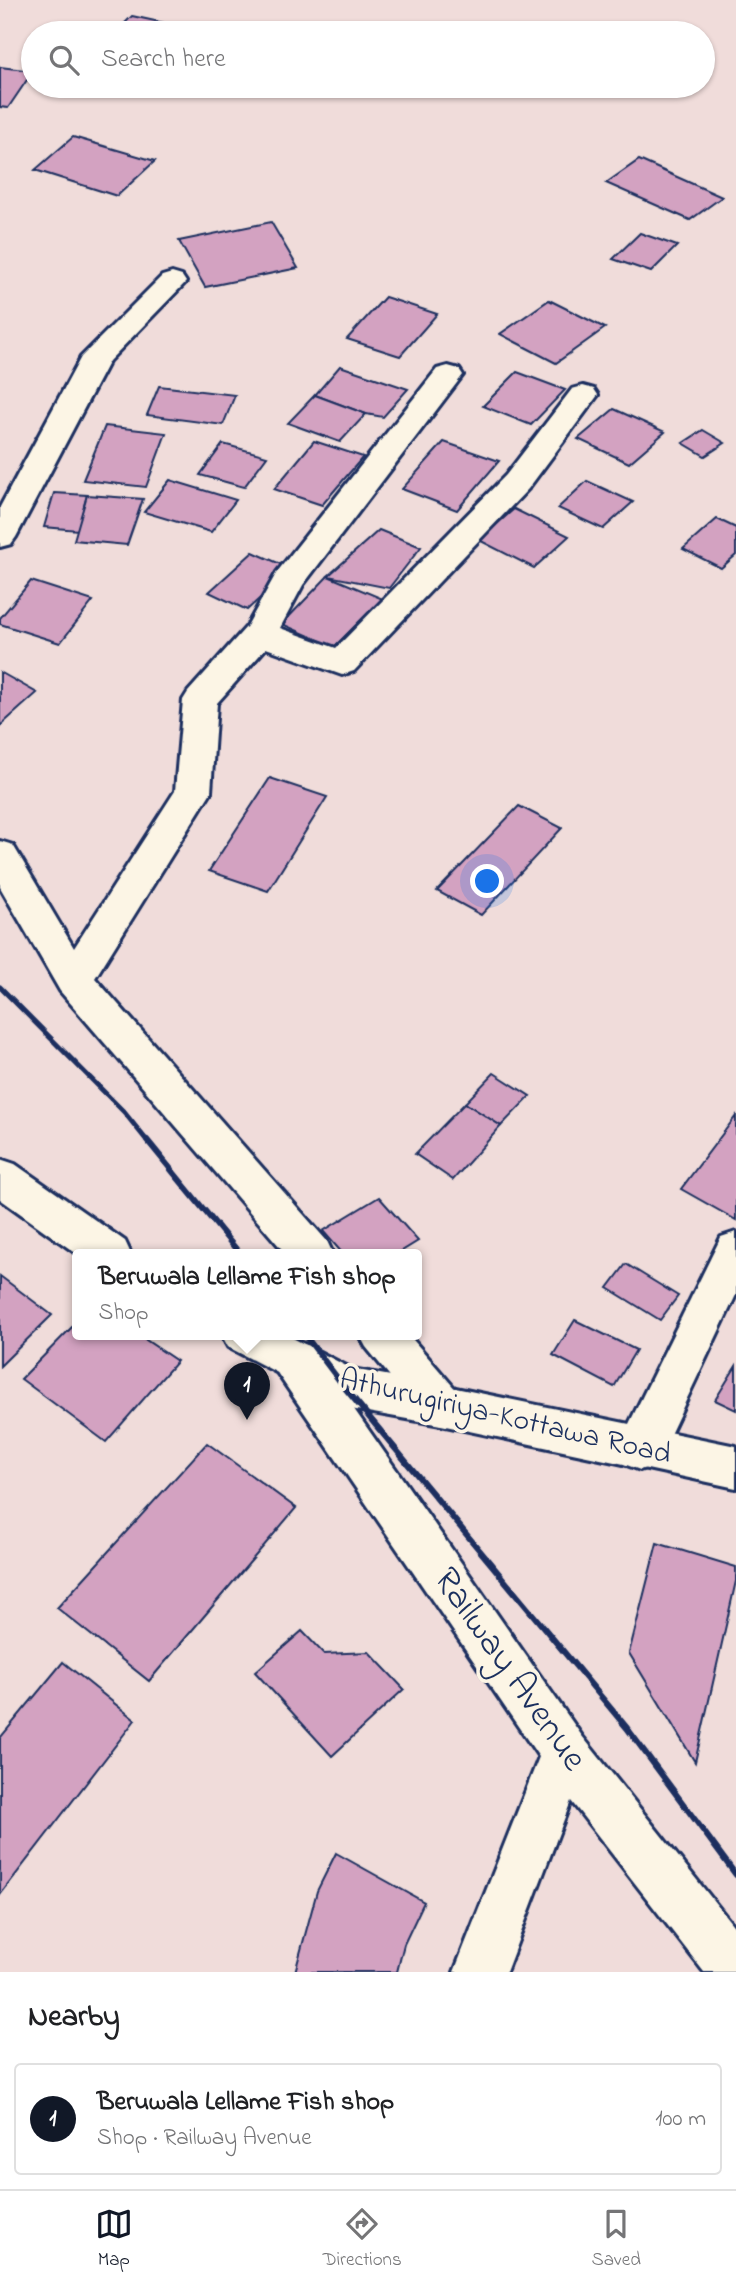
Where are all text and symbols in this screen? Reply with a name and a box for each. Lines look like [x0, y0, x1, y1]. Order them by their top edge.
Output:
search box [21, 21, 715, 98]
icon: search [45, 41, 83, 79]
text: Search here [101, 41, 226, 79]
your location [470, 864, 504, 898]
popup [72, 1249, 422, 1340]
text: Beruwala Lellame Fish shop [98, 1259, 396, 1297]
text: Shop [98, 1297, 149, 1330]
street label: Athurugiriya-Kottawa Road [335, 1358, 675, 1478]
pin: 1 [224, 1362, 270, 1420]
street label: Railway Avenue [419, 1557, 600, 1783]
text: Nearby [28, 1996, 120, 2040]
text: Beruwala Lellame Fish shop [97, 2084, 394, 2122]
text: 1 [49, 2103, 57, 2136]
text: 100 m [655, 2103, 706, 2136]
text: Shop · Railway Avenue [97, 2122, 312, 2155]
tab: Map [95, 2205, 133, 2274]
tab: Directions [323, 2205, 402, 2274]
tab: Saved [592, 2205, 641, 2274]

